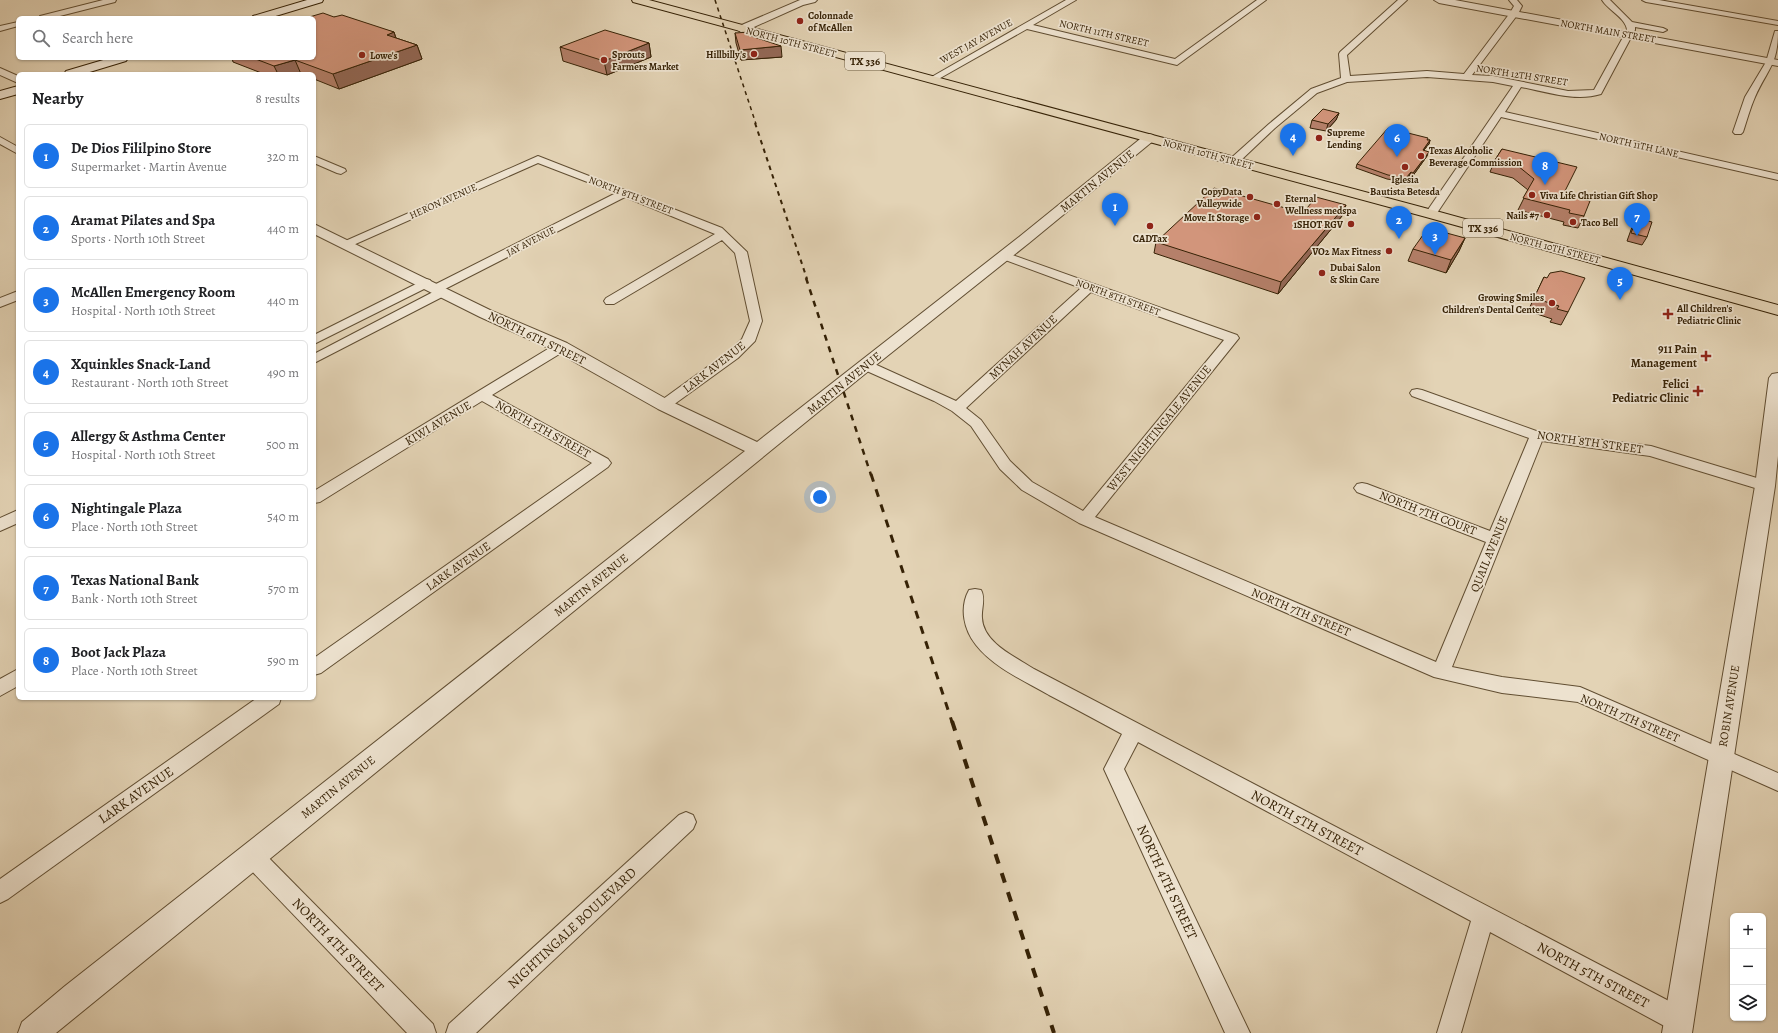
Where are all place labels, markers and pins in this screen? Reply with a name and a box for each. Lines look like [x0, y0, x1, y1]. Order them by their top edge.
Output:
place label: Colonnade of McAllen [808, 9, 853, 34]
marker: Colonnade of McAllen [795, 16, 805, 26]
place label: Sprouts Farmers Market [612, 48, 680, 73]
place label: Hillbilly's [706, 48, 746, 61]
place label: Lowe's [370, 49, 398, 62]
marker: Hillbilly's [749, 49, 759, 59]
marker: Lowe's [357, 50, 367, 60]
marker: Sprouts Farmers Market [599, 55, 609, 65]
pin: 4 [1280, 123, 1306, 156]
pin: 6 [1384, 124, 1410, 157]
place label: Supreme Lending [1327, 126, 1365, 151]
marker: Supreme Lending [1314, 133, 1324, 143]
place label: Texas Alcoholic Beverage Commission [1429, 144, 1522, 169]
marker: Texas Alcoholic Beverage Commission [1416, 151, 1426, 161]
pin: 8 [1532, 152, 1558, 185]
marker: Iglesia Bautista Betesda [1400, 162, 1410, 172]
place label: Iglesia Bautista Betesda [1370, 173, 1440, 198]
place label: CopyData Valleywide [1196, 185, 1242, 210]
place label: Viva Life Christian Gift Shop [1539, 189, 1658, 202]
marker: Viva Life Christian Gift Shop [1527, 190, 1537, 200]
marker: CopyData Valleywide [1245, 192, 1255, 202]
place label: Eternal Wellness medspa [1284, 192, 1357, 217]
pin: 1 [1102, 193, 1128, 226]
marker: Eternal Wellness medspa [1272, 199, 1282, 209]
pin: 7 [1624, 203, 1650, 236]
pin: 2 [1386, 206, 1412, 239]
place label: Nails #7 [1506, 209, 1540, 222]
marker: Nails #7 [1542, 210, 1552, 220]
place label: Move It Storage [1184, 211, 1249, 224]
marker: Move It Storage [1252, 212, 1262, 222]
place label: Taco Bell [1581, 216, 1619, 229]
marker: Taco Bell [1568, 217, 1578, 227]
place label: 1SHOT RGV [1293, 218, 1344, 231]
marker: 1SHOT RGV [1346, 219, 1356, 229]
marker: CADTax [1145, 221, 1155, 231]
pin: 3 [1422, 222, 1448, 255]
place label: CADTax [1133, 232, 1167, 245]
place label: VO2 Max Fitness [1311, 245, 1381, 258]
marker: VO2 Max Fitness [1384, 246, 1394, 256]
place label: Dubai Salon & Skin Care [1330, 261, 1381, 286]
pin: 5 [1607, 267, 1633, 300]
marker: Dubai Salon & Skin Care [1317, 268, 1327, 278]
place label: Growing Smiles Children's Dental Center [1442, 291, 1544, 316]
marker: Growing Smiles Children's Dental Center [1547, 298, 1557, 308]
place label: All Children's Pediatric Clinic [1676, 302, 1741, 327]
marker: All Children's Pediatric Clinic [1662, 308, 1674, 320]
place label: 911 Pain Management [1631, 341, 1697, 371]
marker: 911 Pain Management [1700, 350, 1712, 362]
place label: Felici Pediatric Clinic [1612, 376, 1689, 406]
marker: Felici Pediatric Clinic [1692, 385, 1704, 397]

